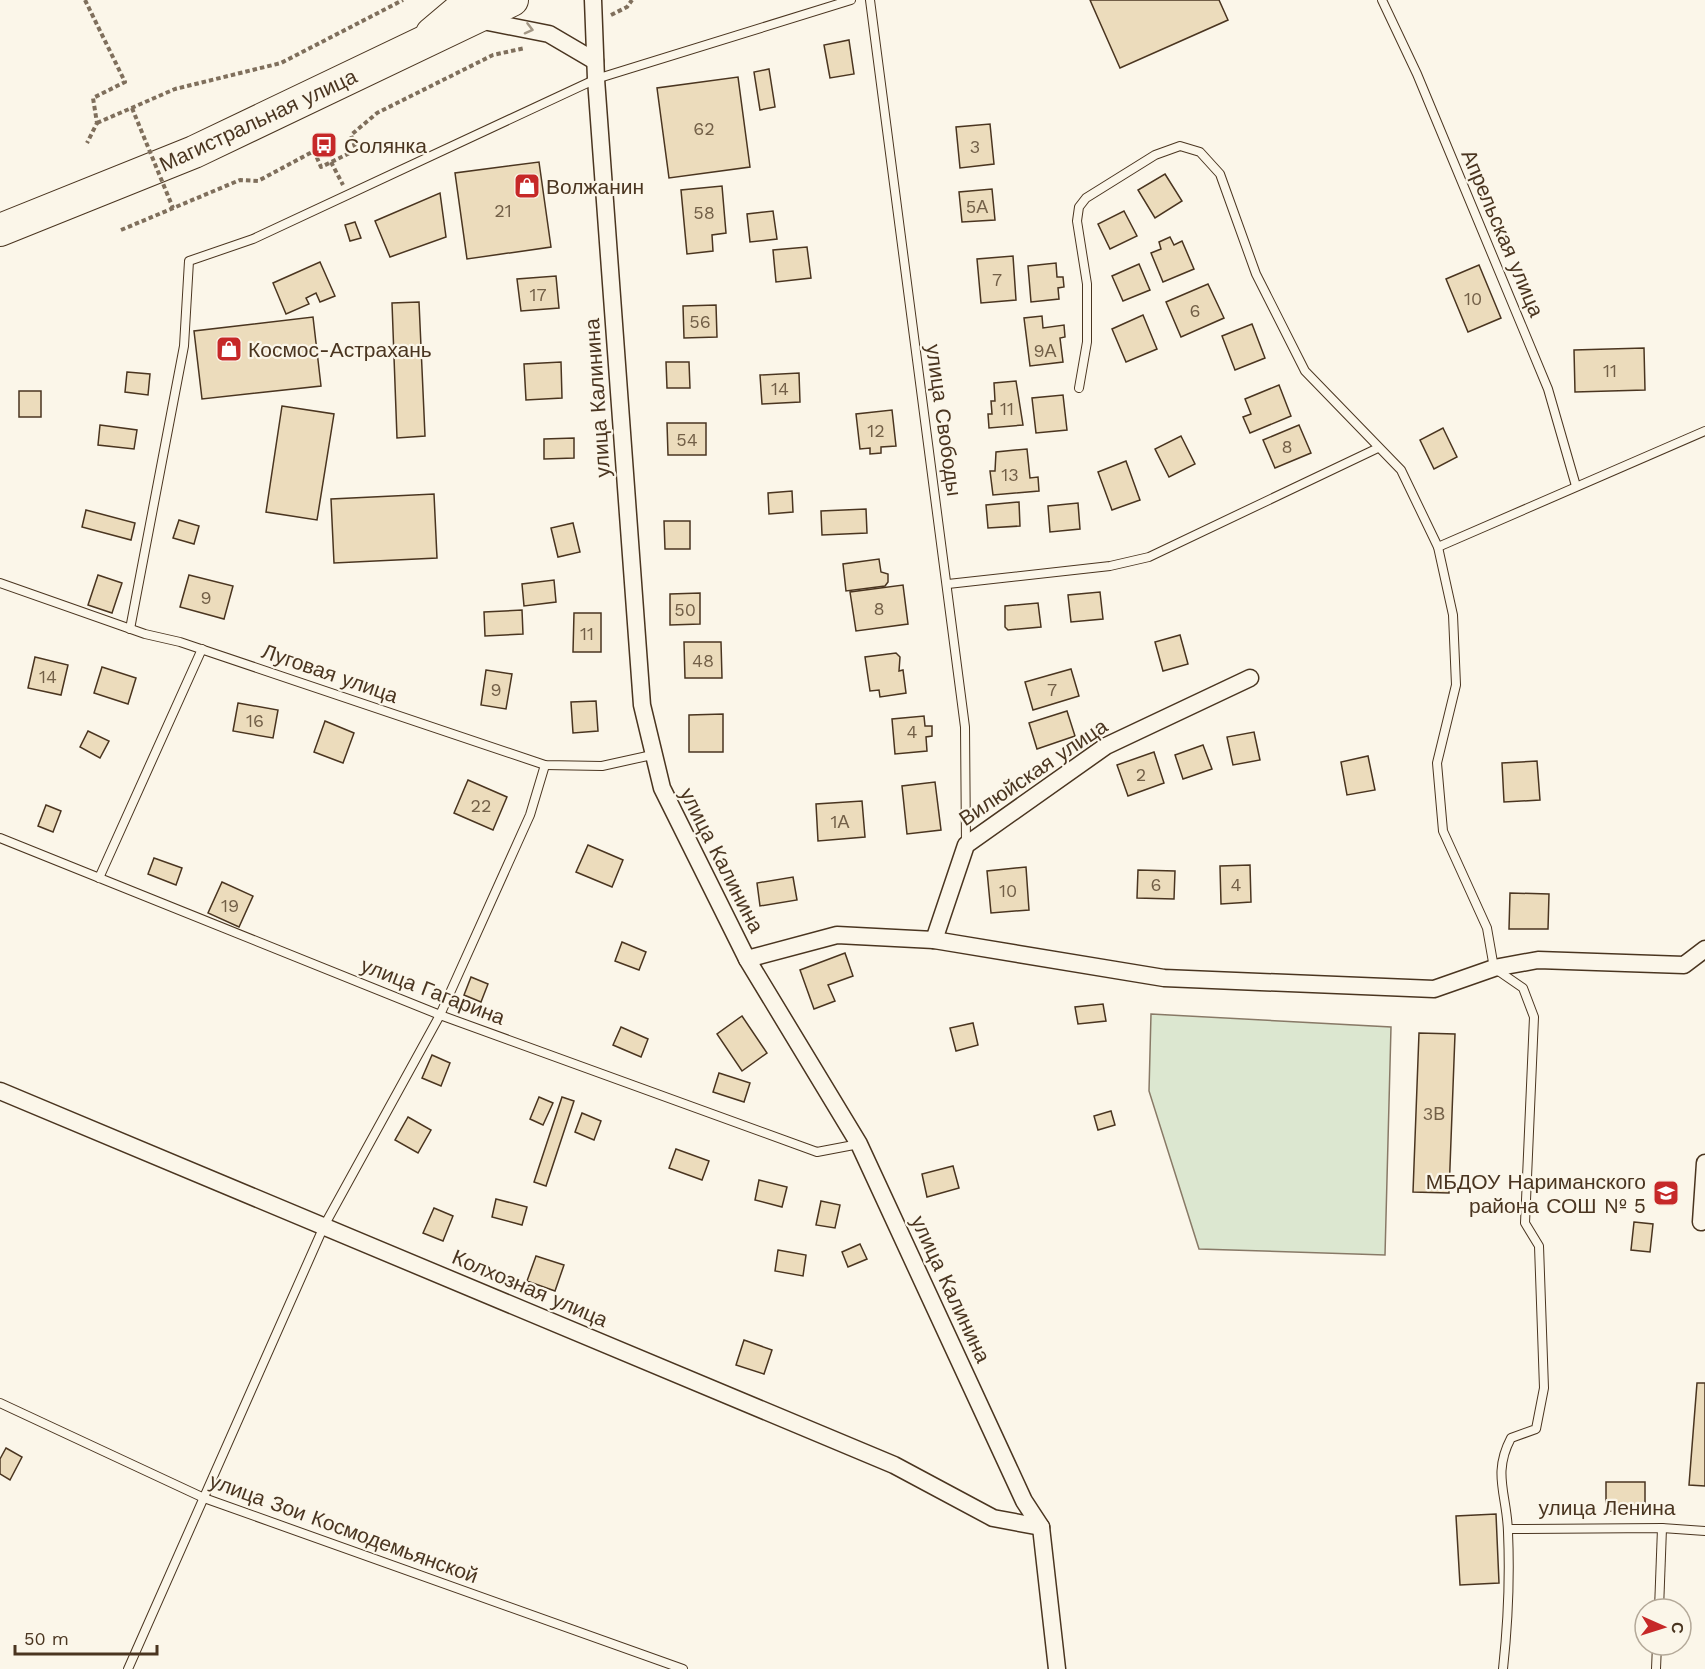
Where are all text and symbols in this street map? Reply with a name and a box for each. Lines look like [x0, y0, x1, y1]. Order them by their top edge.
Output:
one-way arrow [524, 22, 534, 35]
street label: Магистральная улица [155, 63, 361, 177]
house number: 62 [693, 118, 715, 139]
bus stop icon: Солянка [309, 130, 339, 160]
place label: Солянка [344, 133, 427, 158]
house number: 3 [970, 136, 980, 157]
street label: Апрельская улица [1456, 146, 1550, 321]
shop icon: Волжанин [512, 171, 542, 201]
place label: Волжанин [546, 174, 644, 199]
house number: 5А [966, 196, 988, 217]
house number: 21 [494, 200, 512, 221]
house number: 58 [693, 202, 715, 223]
house number: 7 [992, 269, 1002, 290]
house number: 17 [529, 284, 547, 305]
house number: 10 [1464, 288, 1482, 309]
house number: 6 [1190, 300, 1200, 321]
house number: 56 [689, 311, 711, 332]
street label: улица Калинина [579, 317, 615, 478]
shop icon: Космос-Астрахань [214, 334, 244, 364]
place label: Космос-Астрахань [248, 337, 432, 362]
house number: 9А [1033, 340, 1057, 361]
street label: улица Свободы [921, 342, 967, 498]
house number: 11 [1603, 360, 1617, 381]
house number: 14 [771, 378, 789, 399]
house number: 11 [1000, 398, 1014, 419]
house number: 12 [867, 420, 885, 441]
house number: 54 [676, 429, 698, 450]
house number: 8 [1281, 436, 1293, 457]
house number: 13 [1001, 464, 1019, 485]
house number: 9 [200, 587, 212, 608]
house number: 8 [873, 598, 885, 619]
house number: 50 [674, 599, 696, 620]
house number: 11 [580, 623, 594, 644]
street label: Луговая улица [259, 638, 402, 708]
house number: 48 [692, 650, 714, 671]
house number: 14 [39, 666, 57, 687]
house number: 9 [490, 679, 502, 700]
house number: 7 [1047, 679, 1057, 700]
house number: 16 [246, 710, 264, 731]
street label: Вилюйская улица [954, 713, 1112, 831]
house number: 4 [907, 721, 918, 742]
house number: 2 [1136, 764, 1146, 785]
street label: улица Калинина [675, 783, 769, 937]
house number: 22 [471, 795, 492, 816]
house number: 1А [830, 811, 850, 832]
house number: 6 [1151, 874, 1161, 895]
house number: 4 [1231, 874, 1242, 895]
house number: 10 [999, 880, 1017, 901]
house number: 19 [221, 895, 239, 916]
street label: улица Гагарина [357, 952, 509, 1030]
house number: 3В [1423, 1103, 1445, 1124]
place label: МБДОУ Нариманского района СОШ № 5 [1426, 1169, 1646, 1218]
school or university icon: МБДОУ Нариманского района СОШ № 5 [1651, 1178, 1681, 1208]
street label: улица Калинина [906, 1211, 996, 1367]
street label: Колхозная улица [448, 1244, 612, 1332]
street label: улица Зои Космодемьянской [206, 1468, 482, 1588]
street label: улица Ленина [1539, 1495, 1676, 1520]
north arrow [1633, 1597, 1693, 1657]
scale bar [15, 1618, 158, 1656]
text: С [1668, 1621, 1687, 1634]
text: 50 m [24, 1628, 69, 1649]

